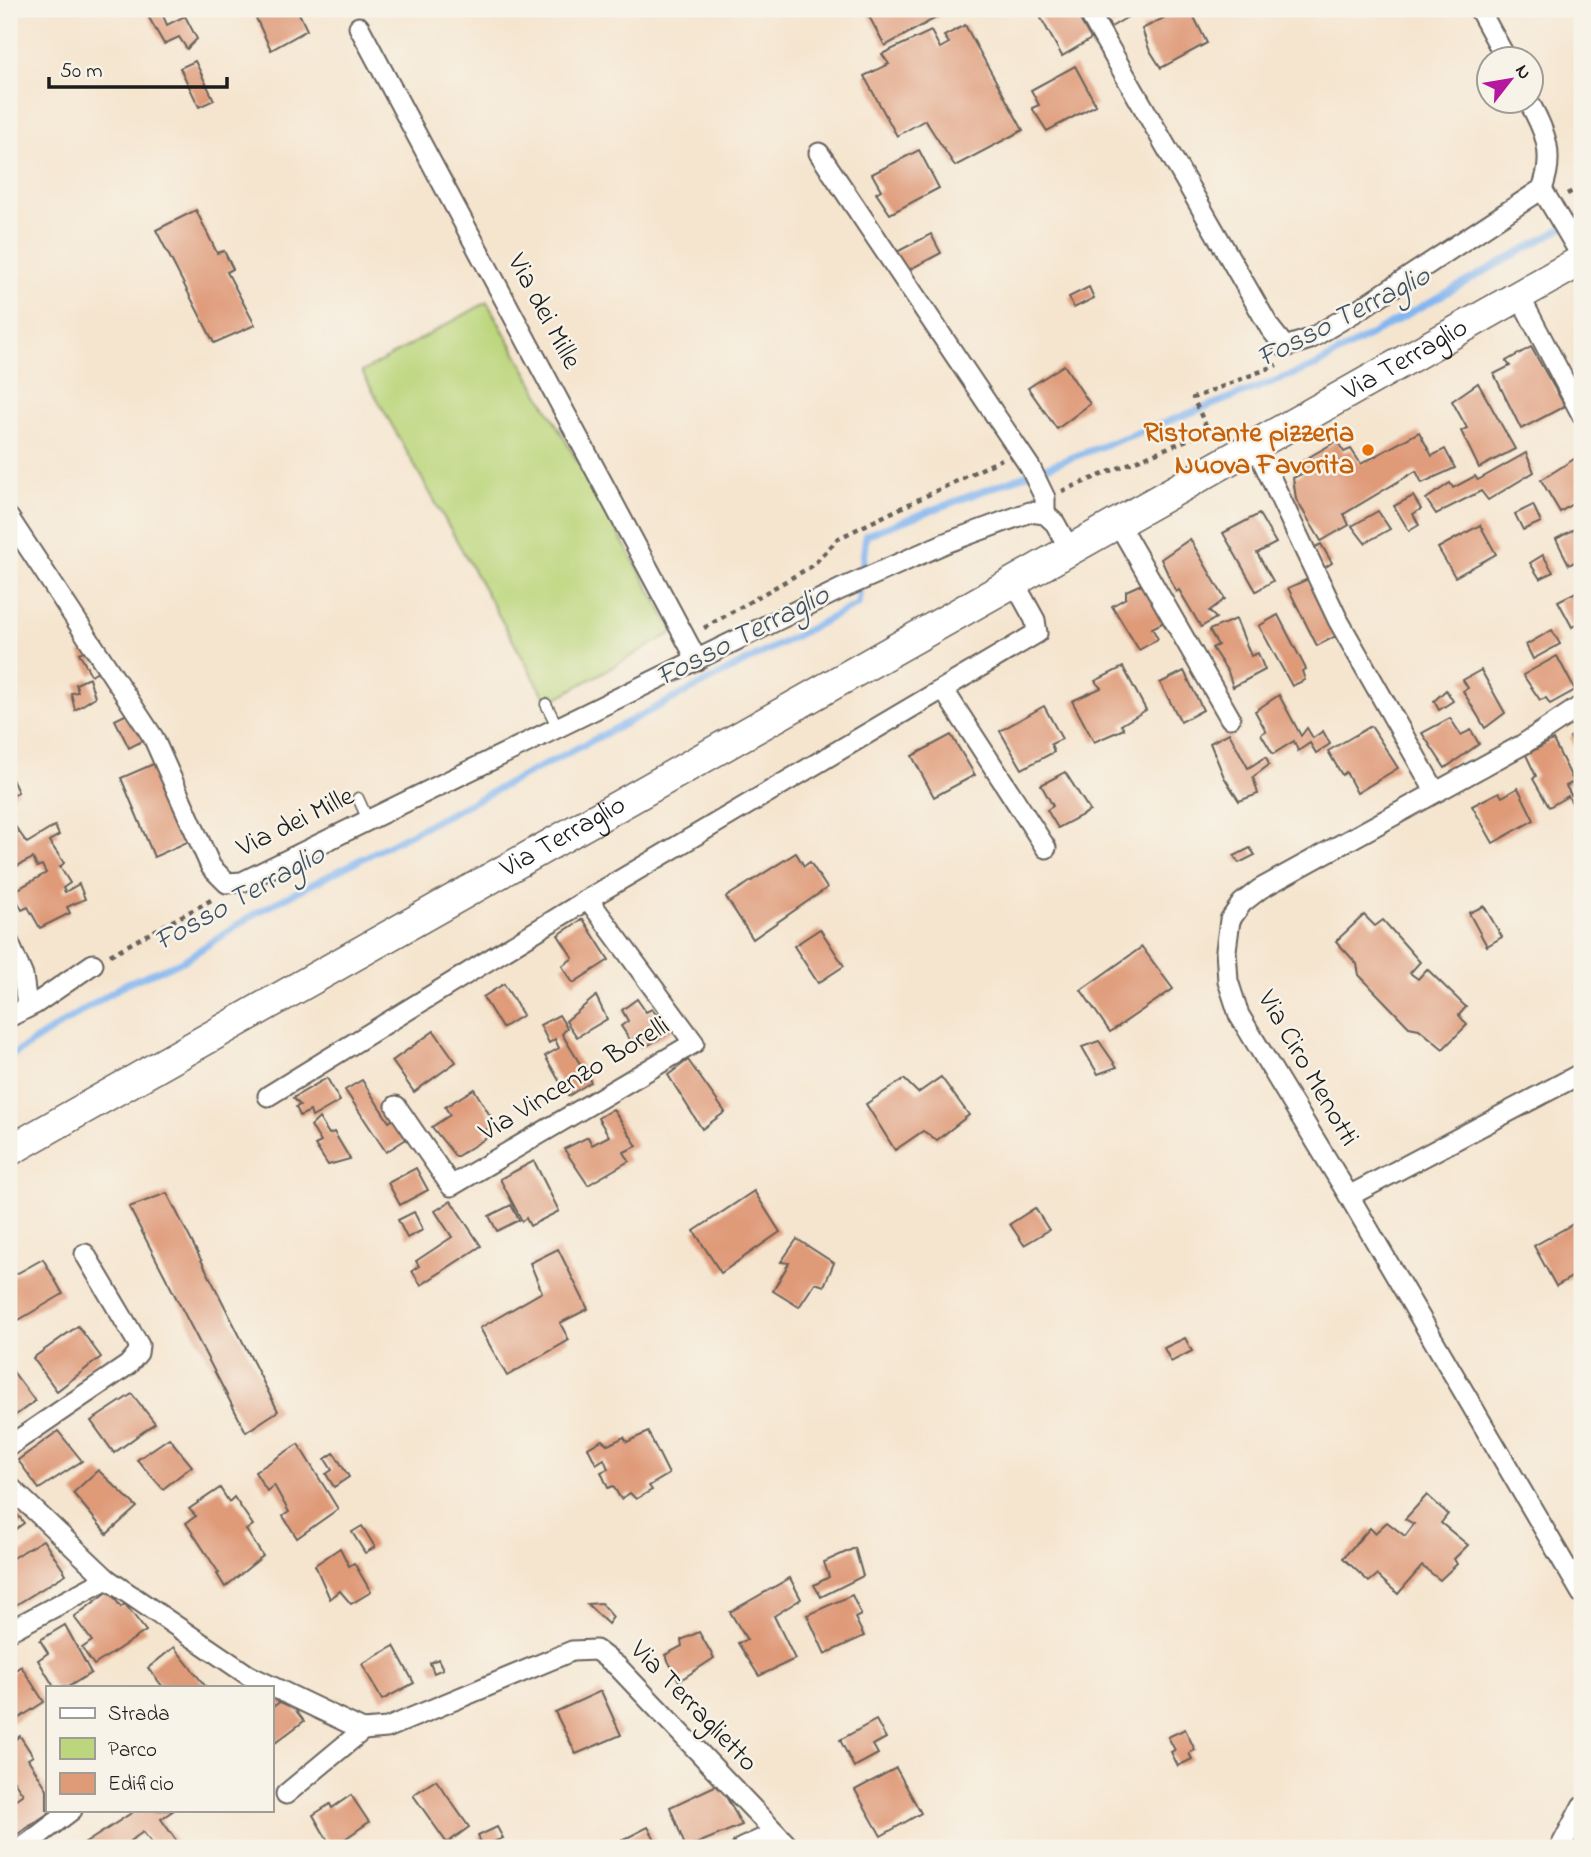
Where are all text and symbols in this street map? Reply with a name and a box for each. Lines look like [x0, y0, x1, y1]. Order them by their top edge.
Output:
scale bar [49, 46, 228, 90]
north arrow [1476, 46, 1546, 116]
text: 50 m [60, 57, 103, 87]
text: N [1508, 60, 1537, 85]
street label: Via dei Mille [495, 246, 591, 378]
water label: Fosso Terraglio [1249, 255, 1440, 381]
street label: Via Terraglio [1334, 308, 1476, 412]
place label: Ristorante pizzeria Nuova Favorita [1144, 414, 1354, 487]
marker: Ristorante pizzeria Nuova Favorita [1360, 442, 1376, 458]
water label: Fosso Terraglio [648, 574, 839, 700]
street label: Via dei Mille [229, 777, 362, 869]
street label: Via Terraglio [492, 785, 634, 890]
water label: Fosso Terraglio [146, 833, 335, 964]
street label: Via Ciro Menotti [1245, 982, 1368, 1155]
street label: Via Vincenzo Borelli [471, 1007, 678, 1154]
street label: Via Terraglietto [619, 1631, 767, 1782]
legend [46, 1686, 273, 1812]
text: Strada [108, 1700, 170, 1730]
text: Parco [108, 1736, 157, 1766]
text: Edificio [108, 1770, 174, 1800]

